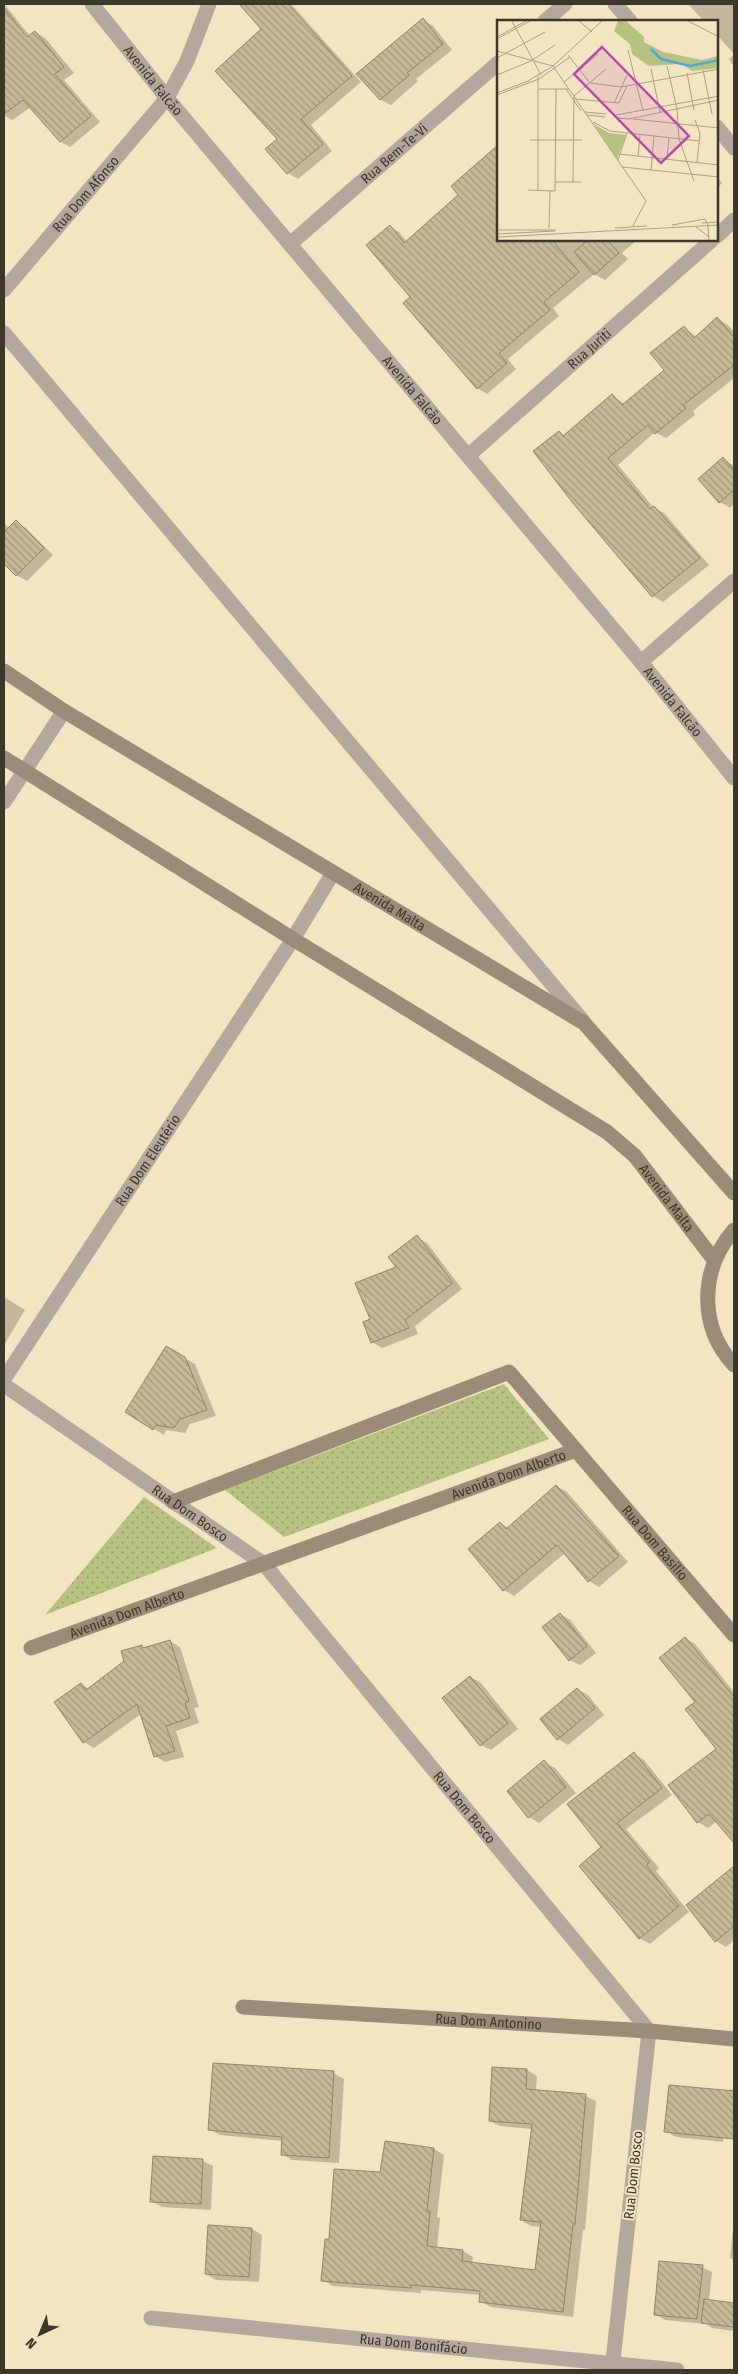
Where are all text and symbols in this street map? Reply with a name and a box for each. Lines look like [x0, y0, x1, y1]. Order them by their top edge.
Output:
inset map [497, 20, 718, 241]
street label: Avenida Falcão [120, 42, 186, 119]
street label: Rua Bem-Te-Vi [357, 120, 431, 187]
street label: Rua Dom Afonso [49, 153, 123, 236]
street label: Rua Juriti [564, 325, 615, 373]
street label: Avenida Falcão [378, 353, 446, 429]
street label: Avenida Falcão [639, 664, 706, 741]
street label: Avenida Malta [350, 879, 429, 935]
street label: Rua Dom Eleutério [112, 1111, 185, 1209]
street label: Avenida Malta [635, 1161, 698, 1236]
street label: Avenida Dom Alberto [449, 1446, 568, 1504]
street label: Rua Dom Bosco [148, 1481, 231, 1546]
street label: Rua Dom Basilio [618, 1502, 691, 1584]
street label: Avenida Dom Alberto [67, 1585, 187, 1642]
street label: Rua Dom Bosco [429, 1768, 499, 1847]
street label: Rua Dom Antonino [435, 2010, 542, 2034]
street label: Rua Dom Bosco [620, 2130, 647, 2220]
north arrow [15, 2309, 65, 2359]
street label: Rua Dom Bonifácio [359, 2331, 468, 2358]
text: N [22, 2334, 40, 2352]

